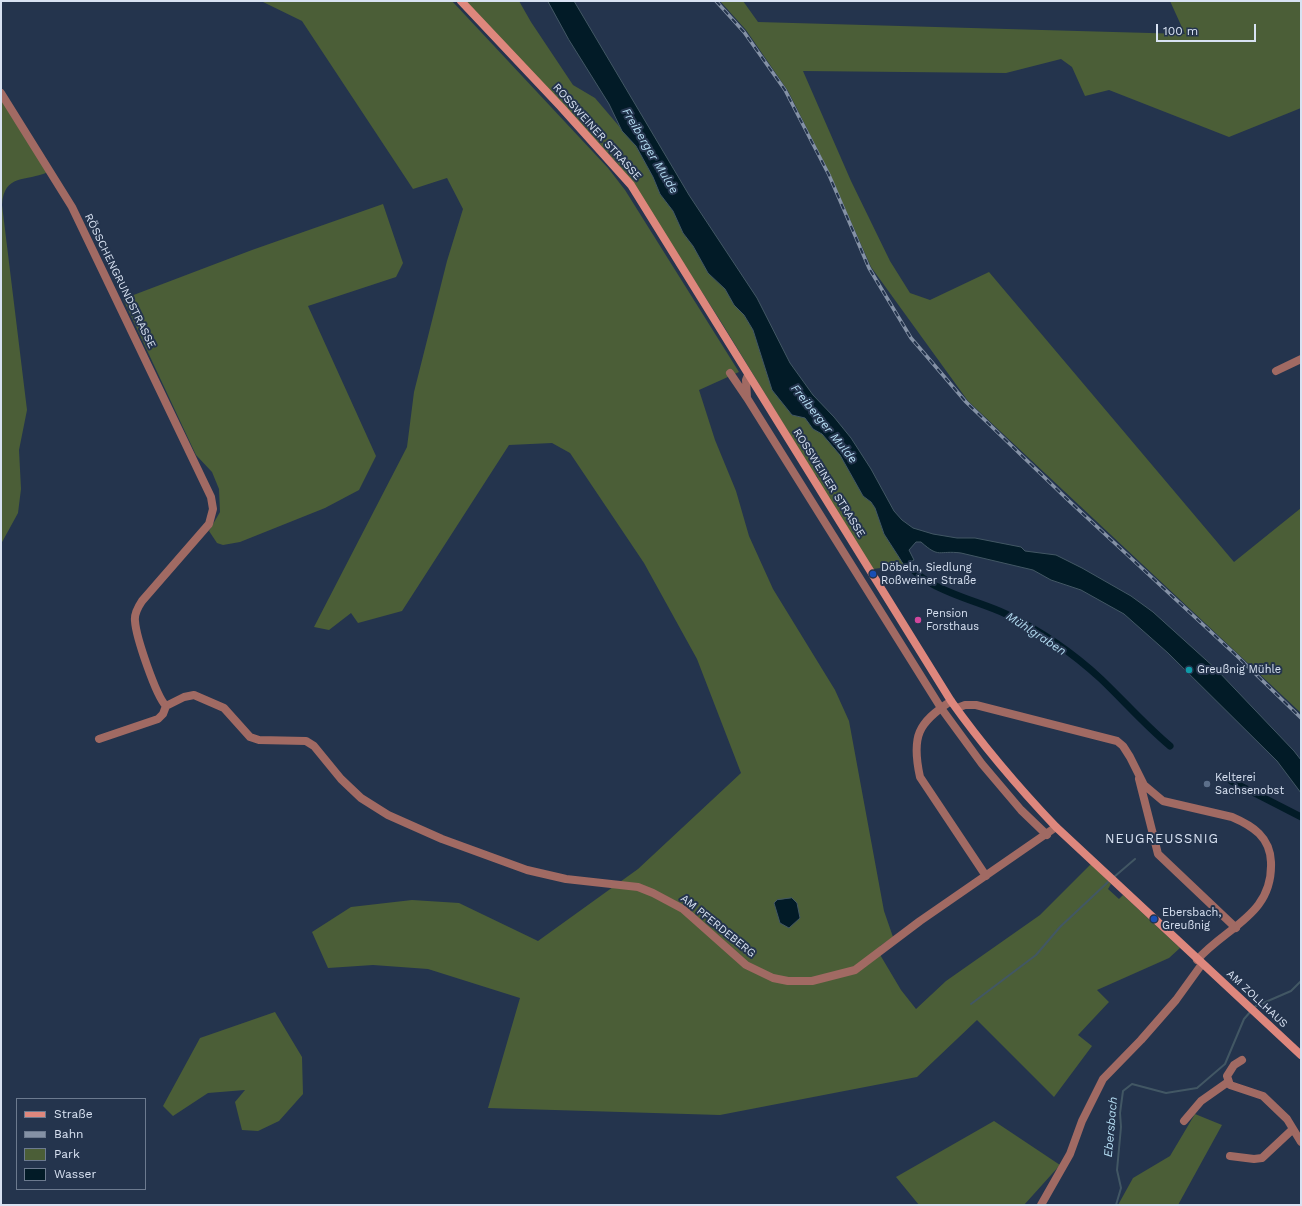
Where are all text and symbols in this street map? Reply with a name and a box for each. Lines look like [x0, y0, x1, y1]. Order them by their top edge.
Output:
scale bar [1158, 16, 1258, 42]
text: 100 m [1163, 24, 1198, 38]
street label: ROSSWEINER STRASSE [550, 81, 644, 183]
water label: Freiberger Mulde [619, 106, 681, 196]
street label: RÖSSCHENGRUNDSTRASSE [82, 211, 158, 351]
water label: Freiberger Mulde [788, 382, 860, 466]
street label: ROSSWEINER STRASSE [790, 426, 868, 540]
place label: Döbeln, Siedlung Roßweiner Straße [881, 561, 976, 587]
marker: Döbeln, Siedlung Roßweiner Straße [868, 569, 878, 579]
place label: Pension Forsthaus [926, 607, 979, 633]
water label: Mühlgraben [1003, 609, 1069, 659]
marker: Pension Forsthaus [913, 615, 923, 625]
place label: Greußnig Mühle [1197, 663, 1281, 677]
marker: Greußnig Mühle [1184, 665, 1194, 675]
place label: Kelterei Sachsenobst [1215, 771, 1284, 797]
marker: Kelterei Sachsenobst [1202, 779, 1212, 789]
district label: NEUGREUSSNIG [1105, 831, 1219, 847]
street label: AM PFERDEBERG [678, 892, 758, 960]
place label: Ebersbach, Greußnig [1162, 906, 1221, 932]
marker: Ebersbach, Greußnig [1149, 914, 1159, 924]
street label: AM ZOLLHAUS [1224, 967, 1290, 1031]
water label: Ebersbach [1101, 1096, 1121, 1158]
legend [16, 1098, 146, 1190]
text: Straße [54, 1107, 93, 1121]
text: Bahn [54, 1127, 83, 1141]
text: Park [54, 1147, 80, 1161]
text: Wasser [54, 1167, 96, 1181]

